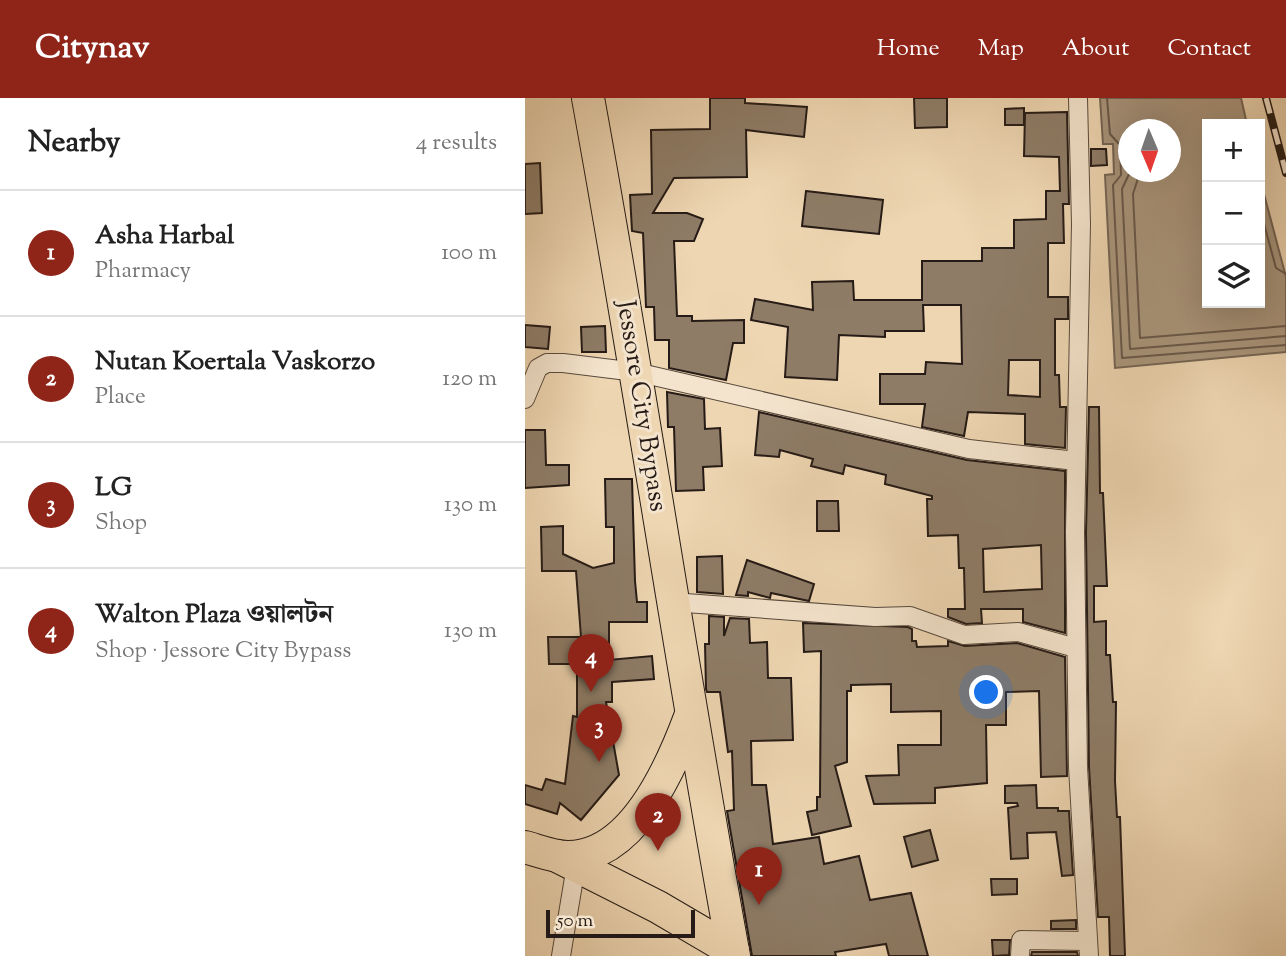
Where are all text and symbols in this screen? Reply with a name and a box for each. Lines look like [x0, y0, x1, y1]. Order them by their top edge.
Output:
text: Citynav [35, 25, 150, 73]
text: Home [877, 32, 940, 66]
text: Map [978, 32, 1024, 66]
text: About [1062, 32, 1129, 66]
text: Contact [1167, 32, 1251, 66]
north arrow [1118, 119, 1181, 182]
map controls [1202, 119, 1265, 308]
button: + [1202, 119, 1265, 182]
text: Nearby [28, 122, 120, 165]
text: 4 results [416, 127, 497, 160]
button: − [1202, 182, 1265, 245]
text: Asha Harbal [95, 218, 234, 255]
text: 1 [47, 237, 55, 270]
text: 100 m [441, 237, 497, 270]
button: layers [1202, 245, 1265, 308]
text: Pharmacy [95, 255, 191, 288]
street label: Jessore City Bypass [606, 296, 676, 514]
text: Nutan Koertala Vaskorzo [95, 344, 375, 381]
text: 2 [46, 363, 56, 396]
text: 120 m [442, 363, 497, 396]
text: Place [95, 381, 146, 414]
text: LG [95, 470, 132, 507]
text: 3 [46, 489, 56, 522]
text: 130 m [444, 489, 497, 522]
text: Shop [95, 507, 147, 540]
text: Walton Plaza ওয়ালটন [95, 597, 333, 634]
text: 4 [45, 615, 57, 648]
text: 130 m [444, 615, 497, 648]
pin: 4 [568, 634, 614, 692]
text: Shop · Jessore City Bypass [95, 635, 351, 668]
your location [969, 675, 1003, 709]
pin: 3 [576, 704, 622, 762]
pin: 2 [635, 793, 681, 851]
pin: 1 [736, 847, 782, 905]
scale bar [546, 907, 695, 939]
text: 50 m [557, 908, 593, 935]

